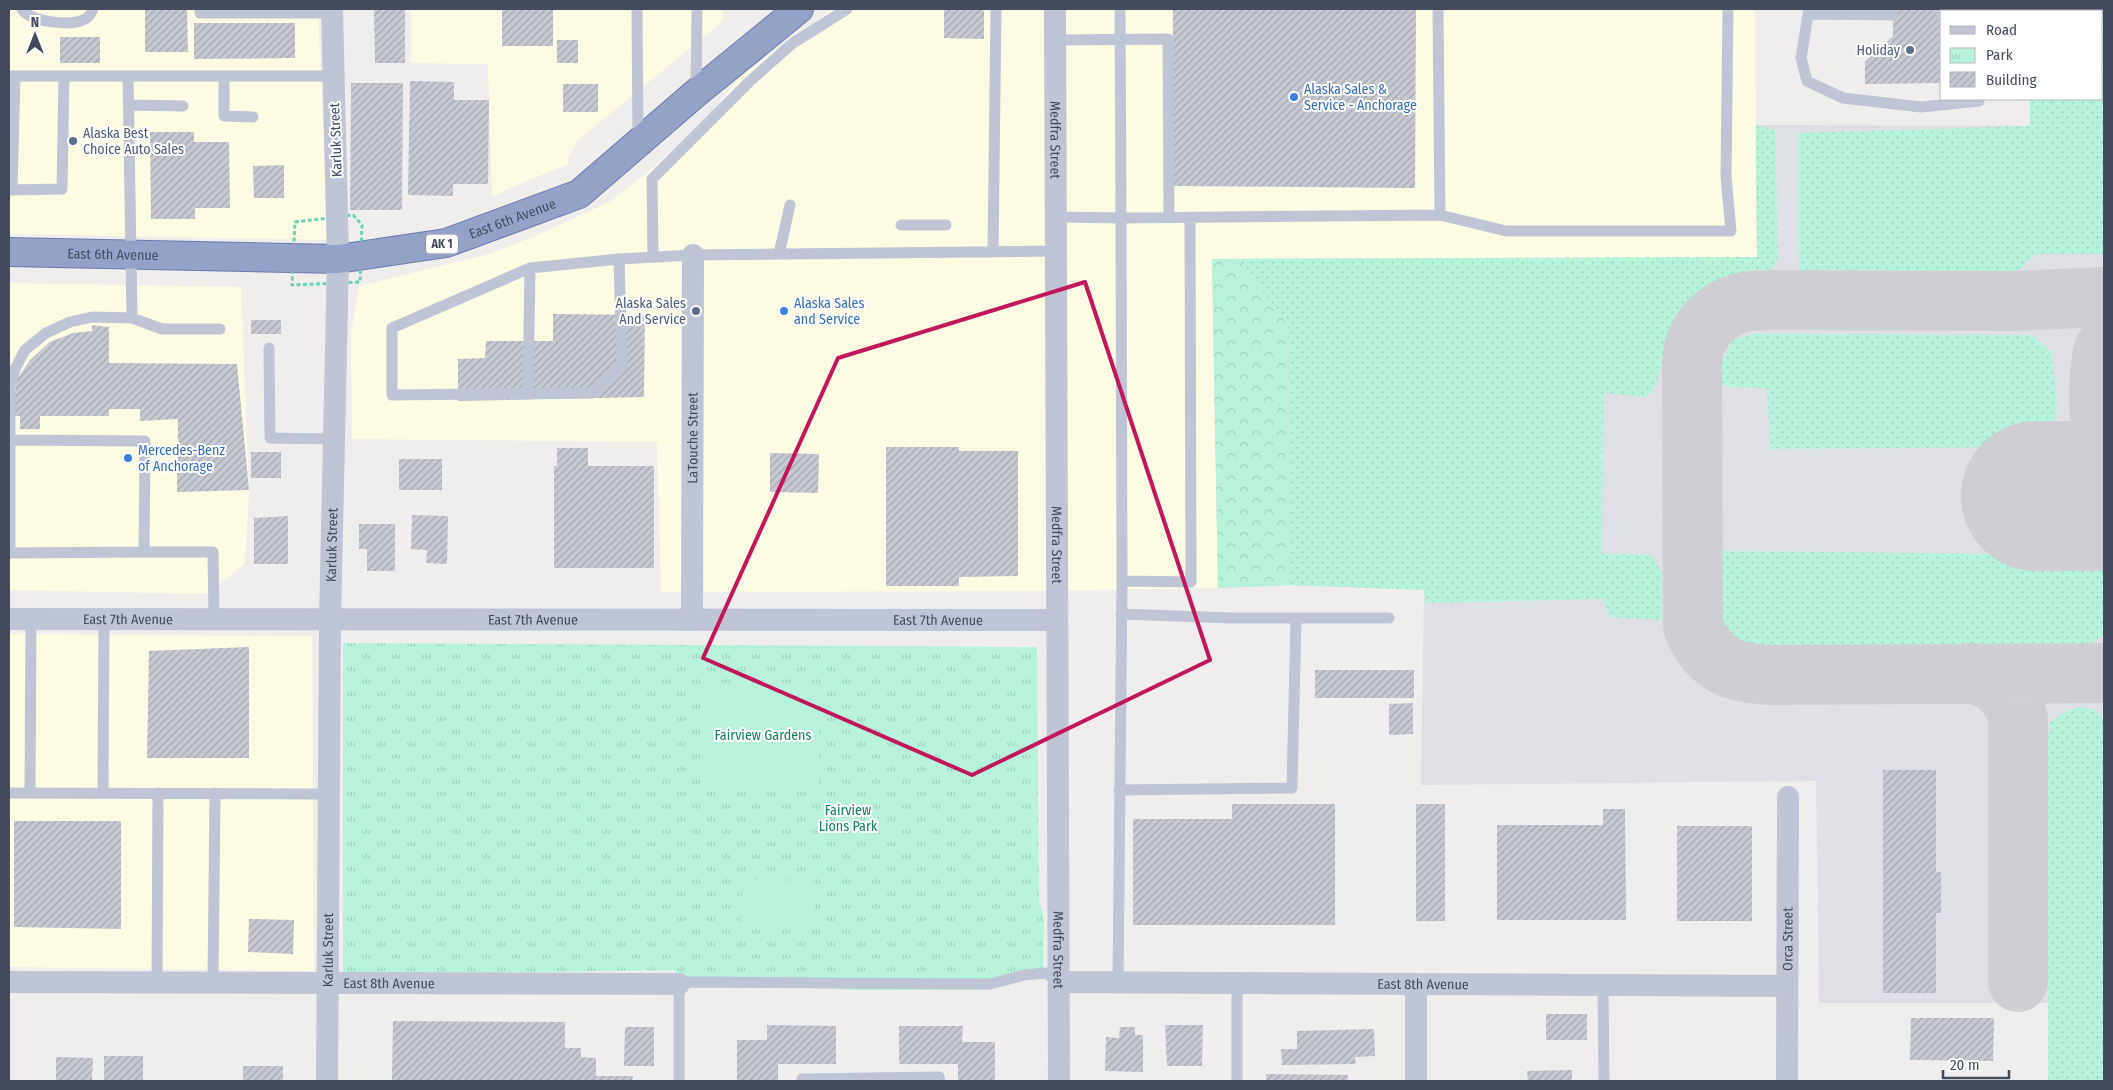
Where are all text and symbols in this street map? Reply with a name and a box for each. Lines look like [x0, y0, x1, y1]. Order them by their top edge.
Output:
north arrow [10, 10, 60, 60]
legend [1940, 10, 2103, 100]
text: N [31, 14, 39, 31]
text: Road [1986, 21, 2017, 39]
place label: Holiday [1857, 42, 1901, 59]
marker: Holiday [1904, 44, 1916, 56]
text: Park [1986, 46, 2013, 64]
text: Building [1986, 71, 2037, 89]
place label: Alaska Sales & Service - Anchorage [1304, 81, 1417, 114]
marker: Alaska Sales & Service - Anchorage [1288, 91, 1300, 103]
street label: Medfra Street [1047, 101, 1064, 179]
street label: Karluk Street [326, 102, 346, 177]
place label: Alaska Best Choice Auto Sales [83, 125, 184, 158]
marker: Alaska Best Choice Auto Sales [67, 135, 79, 147]
street label: East 6th Avenue [467, 195, 558, 242]
road number: AK 1 [426, 234, 458, 253]
street label: East 6th Avenue [67, 245, 159, 264]
place label: Alaska Sales And Service [616, 295, 686, 328]
place label: Alaska Sales and Service [794, 295, 864, 328]
marker: Alaska Sales And Service [690, 305, 702, 317]
marker: Alaska Sales and Service [778, 305, 790, 317]
street label: LaTouche Street [684, 392, 701, 484]
place label: Mercedes-Benz of Anchorage [138, 442, 225, 475]
marker: Mercedes-Benz of Anchorage [122, 452, 134, 464]
street label: Medfra Street [1048, 506, 1066, 584]
street label: Karluk Street [322, 507, 341, 582]
street label: East 7th Avenue [83, 611, 173, 628]
street label: East 7th Avenue [488, 611, 578, 628]
street label: East 7th Avenue [893, 611, 983, 628]
park label: Fairview Gardens [715, 727, 811, 744]
park label: Fairview Lions Park [819, 802, 878, 835]
street label: Orca Street [1779, 907, 1796, 971]
street label: Medfra Street [1050, 911, 1067, 989]
street label: Karluk Street [319, 912, 337, 987]
street label: East 8th Avenue [343, 974, 435, 992]
street label: East 8th Avenue [1377, 975, 1469, 993]
scale bar [1943, 1048, 2009, 1080]
text: 20 m [1950, 1056, 1980, 1074]

